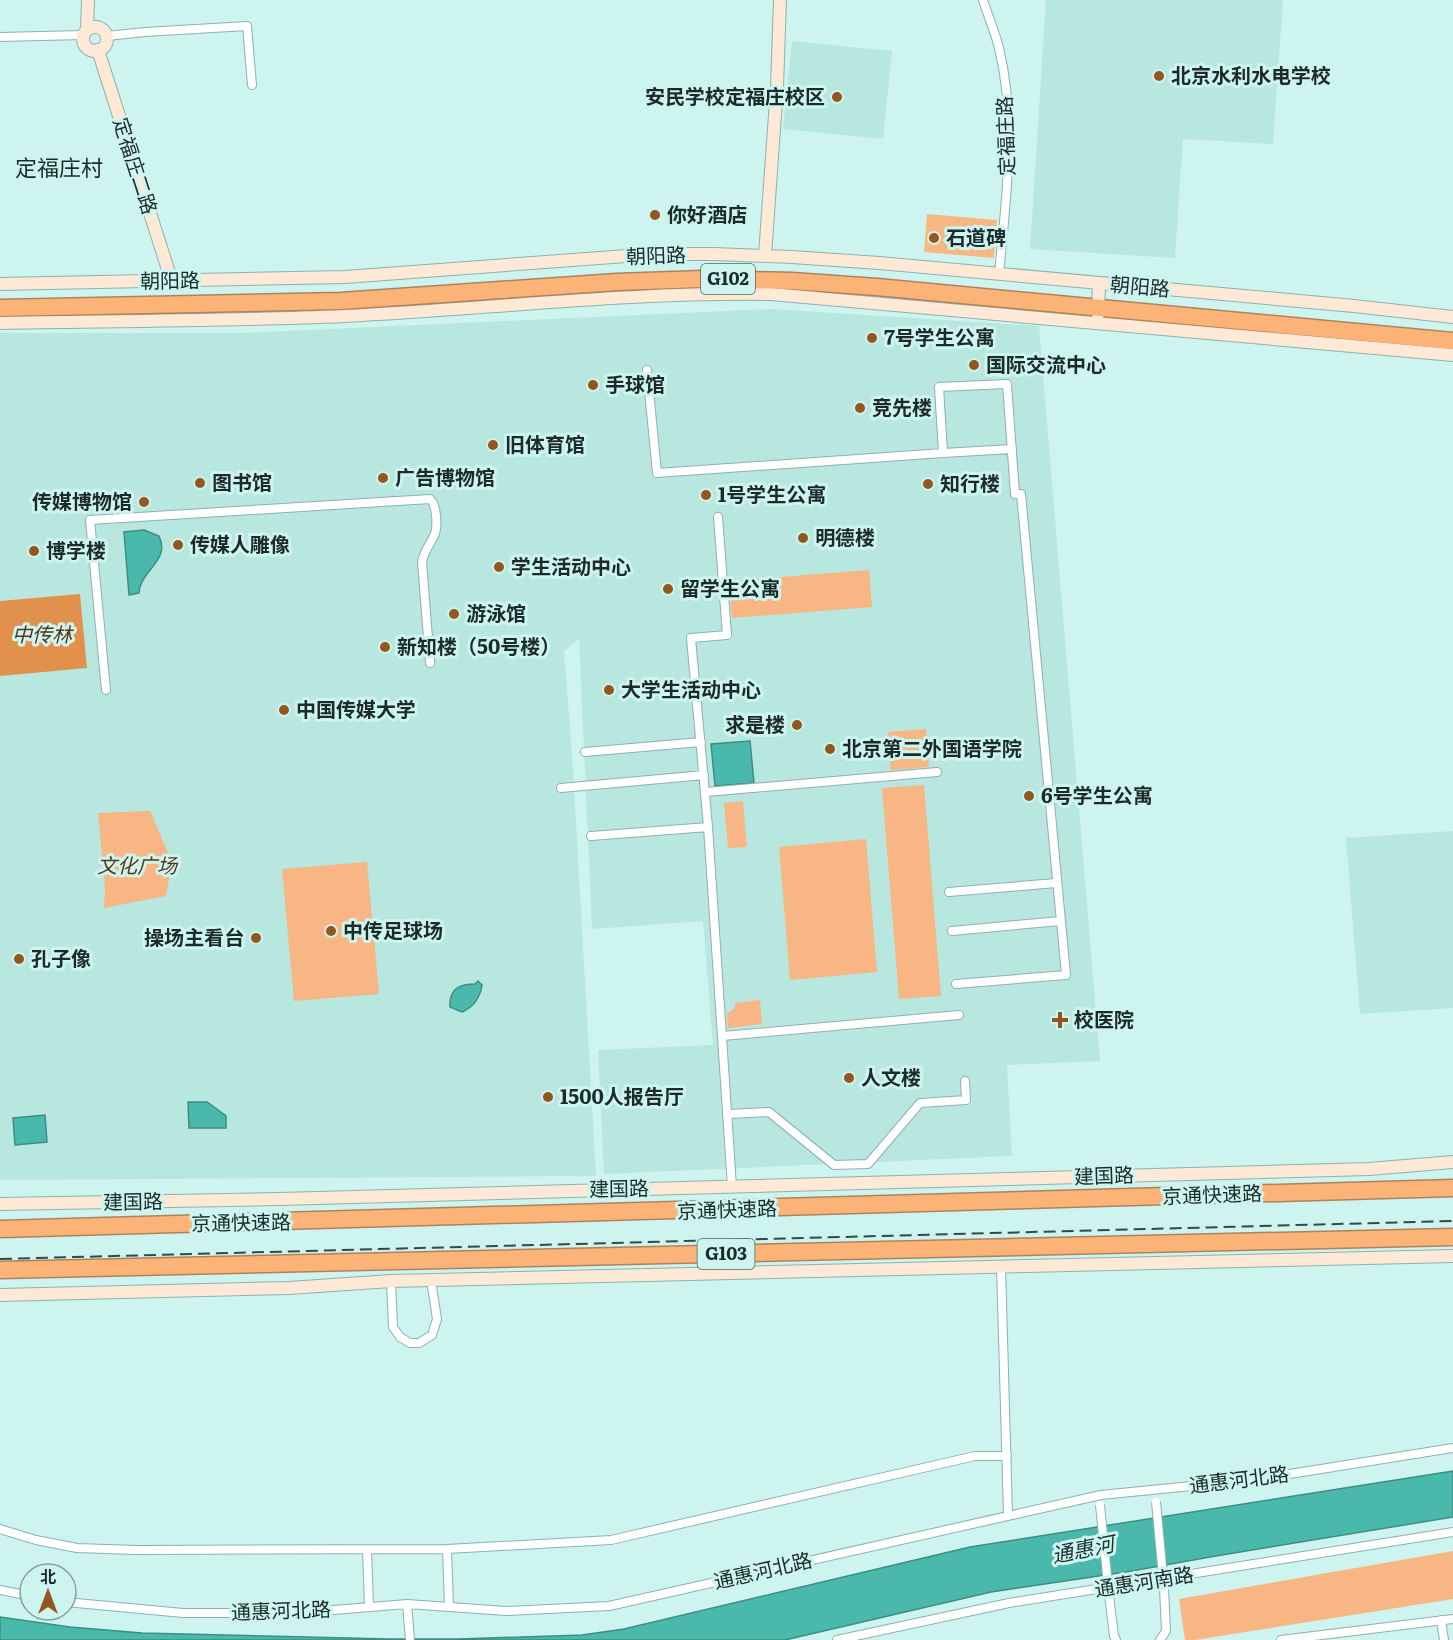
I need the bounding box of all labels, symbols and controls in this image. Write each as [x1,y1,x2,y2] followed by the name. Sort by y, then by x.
[1171,59,1331,89] place label: 北京水利水电学校
[1152,69,1166,83] marker: 北京水利水电学校
[645,80,825,110] place label: 安民学校定福庄校区
[830,90,844,104] marker: 安民学校定福庄校区
[988,96,1020,177] street label: 定福庄路
[107,113,167,218] street label: 定福庄二路
[15,150,103,183] district label: 定福庄村
[667,198,747,228] place label: 你好酒店
[648,208,662,222] marker: 你好酒店
[946,221,1006,251] place label: 石道碑
[927,231,941,245] marker: 石道碑
[625,238,686,270] street label: 朝阳路
[140,263,200,295] street label: 朝阳路
[701,264,755,294] road number: G102
[1109,267,1171,303] street label: 朝阳路
[884,321,995,351] place label: 7号学生公寓
[865,331,879,345] marker: 7号学生公寓
[986,348,1106,378] place label: 国际交流中心
[967,358,981,372] marker: 国际交流中心
[605,368,665,398] place label: 手球馆
[586,378,600,392] marker: 手球馆
[872,391,932,421] place label: 竞先楼
[853,401,867,415] marker: 竞先楼
[505,428,585,458] place label: 旧体育馆
[486,438,500,452] marker: 旧体育馆
[395,461,495,491] place label: 广告博物馆
[212,466,272,496] place label: 图书馆
[940,467,1000,497] place label: 知行楼
[376,471,390,485] marker: 广告博物馆
[193,476,207,490] marker: 图书馆
[921,477,935,491] marker: 知行楼
[718,478,826,508] place label: 1号学生公寓
[32,485,132,515] place label: 传媒博物馆
[699,488,713,502] marker: 1号学生公寓
[137,495,151,509] marker: 传媒博物馆
[815,521,875,551] place label: 明德楼
[190,528,290,558] place label: 传媒人雕像
[796,531,810,545] marker: 明德楼
[46,534,106,564] place label: 博学楼
[171,538,185,552] marker: 传媒人雕像
[27,544,41,558] marker: 博学楼
[511,550,631,580] place label: 学生活动中心
[492,560,506,574] marker: 学生活动中心
[680,572,780,602] place label: 留学生公寓
[661,582,675,596] marker: 留学生公寓
[466,597,526,627] place label: 游泳馆
[447,607,461,621] marker: 游泳馆
[12,618,74,648] park label: 中传林
[397,630,560,660] place label: 新知楼（50号楼）
[378,640,392,654] marker: 新知楼（50号楼）
[621,673,761,703] place label: 大学生活动中心
[602,683,616,697] marker: 大学生活动中心
[296,693,416,723] place label: 中国传媒大学
[277,703,291,717] marker: 中国传媒大学
[725,708,785,738] place label: 求是楼
[790,718,804,732] marker: 求是楼
[842,732,1022,762] place label: 北京第二外国语学院
[823,742,837,756] marker: 北京第二外国语学院
[1041,779,1153,809] place label: 6号学生公寓
[1022,789,1036,803] marker: 6号学生公寓
[97,849,179,879] park label: 文化广场
[343,914,443,944] place label: 中传足球场
[144,921,244,951] place label: 操场主看台
[324,924,338,938] marker: 中传足球场
[249,931,263,945] marker: 操场主看台
[31,942,91,972] place label: 孔子像
[12,952,26,966] marker: 孔子像
[1074,1003,1134,1033] place label: 校医院
[1051,1011,1069,1029] marker: 校医院
[861,1061,921,1091] place label: 人文楼
[842,1071,856,1085] marker: 人文楼
[560,1080,684,1110] place label: 1500人报告厅
[541,1090,555,1104] marker: 1500人报告厅
[1073,1158,1134,1190] street label: 建国路
[589,1171,649,1203] street label: 建国路
[1161,1176,1262,1210] street label: 京通快速路
[103,1184,163,1216] street label: 建国路
[676,1191,777,1225] street label: 京通快速路
[191,1205,291,1237] street label: 京通快速路
[698,1239,754,1269] road number: G103
[1187,1457,1290,1499] street label: 通惠河北路
[1049,1526,1120,1569] water label: 通惠河
[710,1543,815,1595] street label: 通惠河北路
[1092,1557,1195,1603] street label: 通惠河南路
[18,1562,78,1622] north arrow
[40,1564,56,1588] text: 北
[230,1592,331,1626] street label: 通惠河北路

